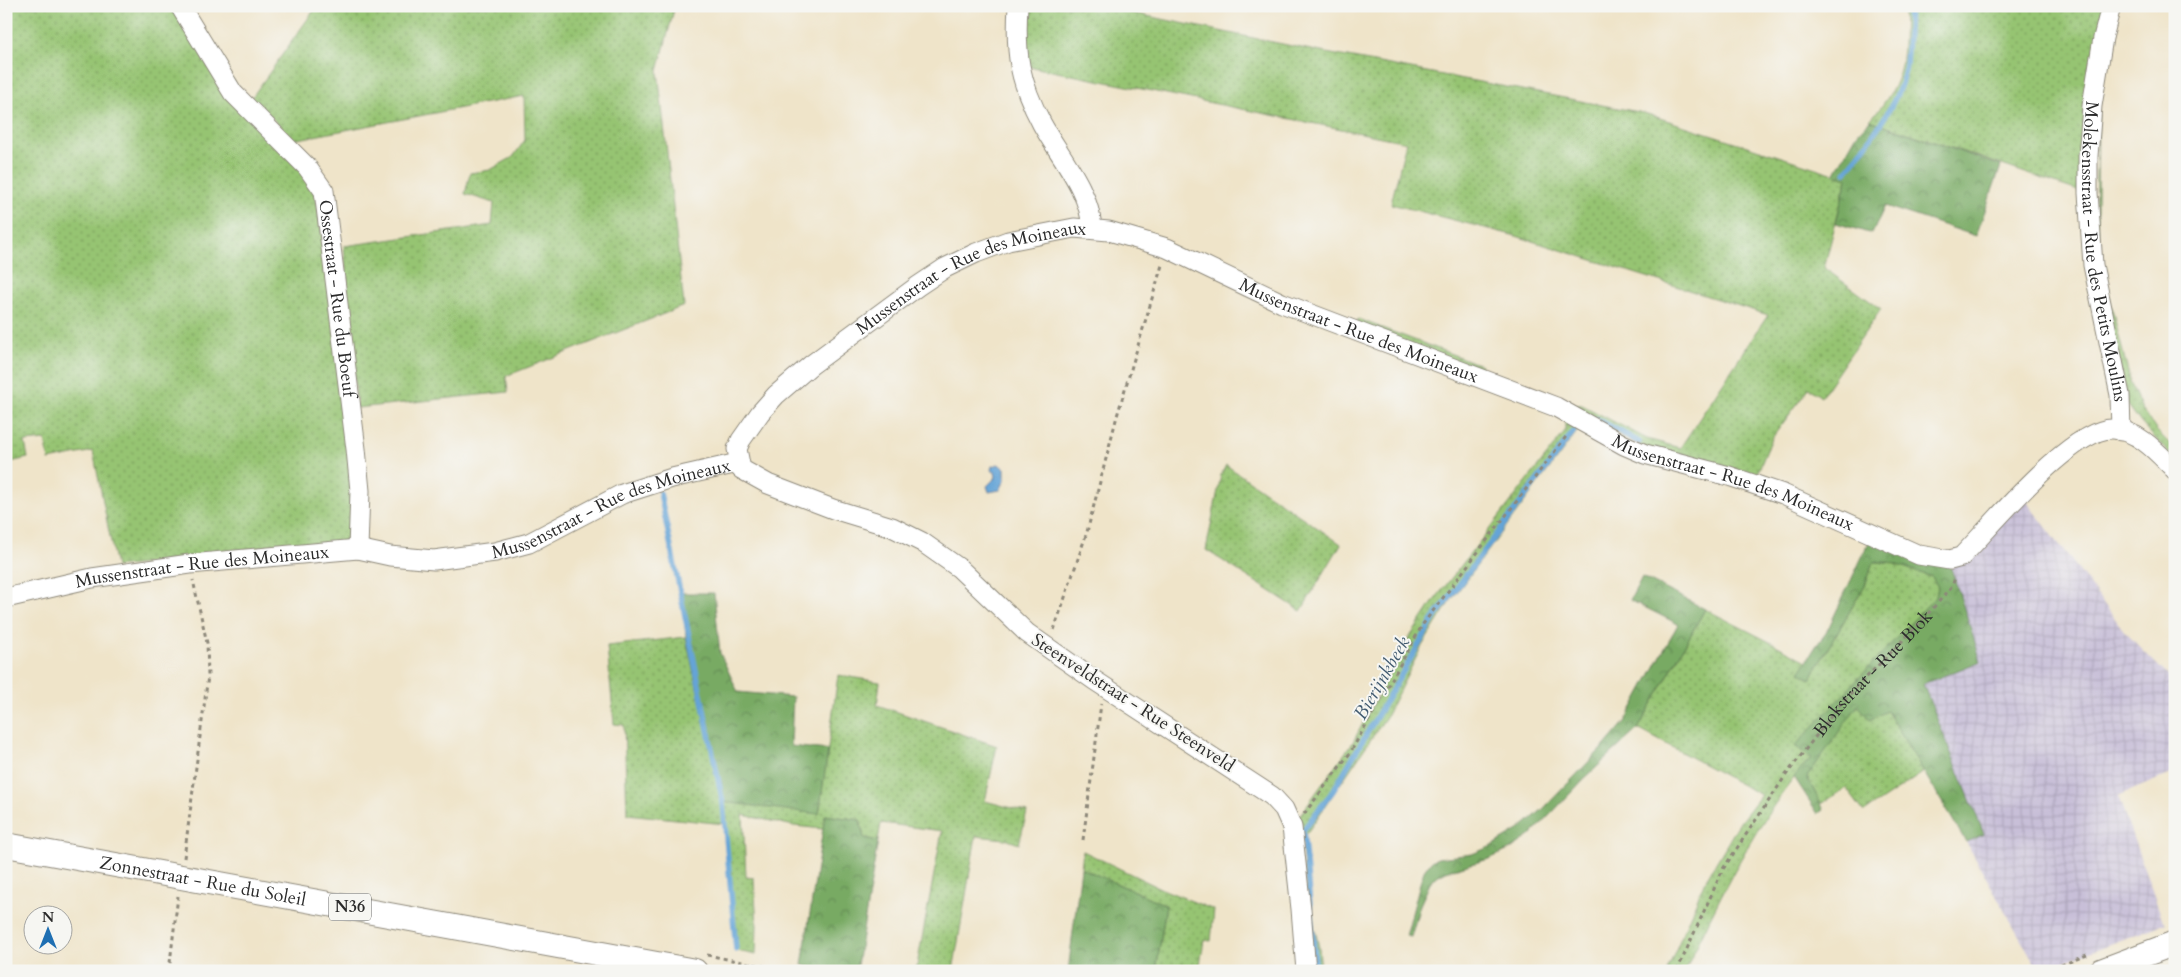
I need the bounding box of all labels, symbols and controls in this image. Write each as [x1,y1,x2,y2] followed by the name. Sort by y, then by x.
[2075,100,2133,402] street label: Molekensstraat - Rue des Petits Moulins
[313,198,362,402] street label: Ossestraat - Rue du Boeuf
[851,215,1088,340] street label: Mussenstraat - Rue des Moineaux
[1235,272,1482,389] street label: Mussenstraat - Rue des Moineaux
[1607,428,1858,537] street label: Mussenstraat - Rue des Moineaux
[489,453,733,565] street label: Mussenstraat - Rue des Moineaux
[73,539,330,594] street label: Mussenstraat - Rue des Moineaux
[1807,604,1938,742] street label: Blokstraat - Rue Blok
[1026,628,1240,779] street label: Steenveldstraat - Rue Steenveld
[1348,631,1417,724] water label: Bierijnkbeek
[97,850,308,912] street label: Zonnestraat - Rue du Soleil
[329,894,371,920] road number: N36
[22,904,72,954] north arrow
[42,908,54,927] text: N

